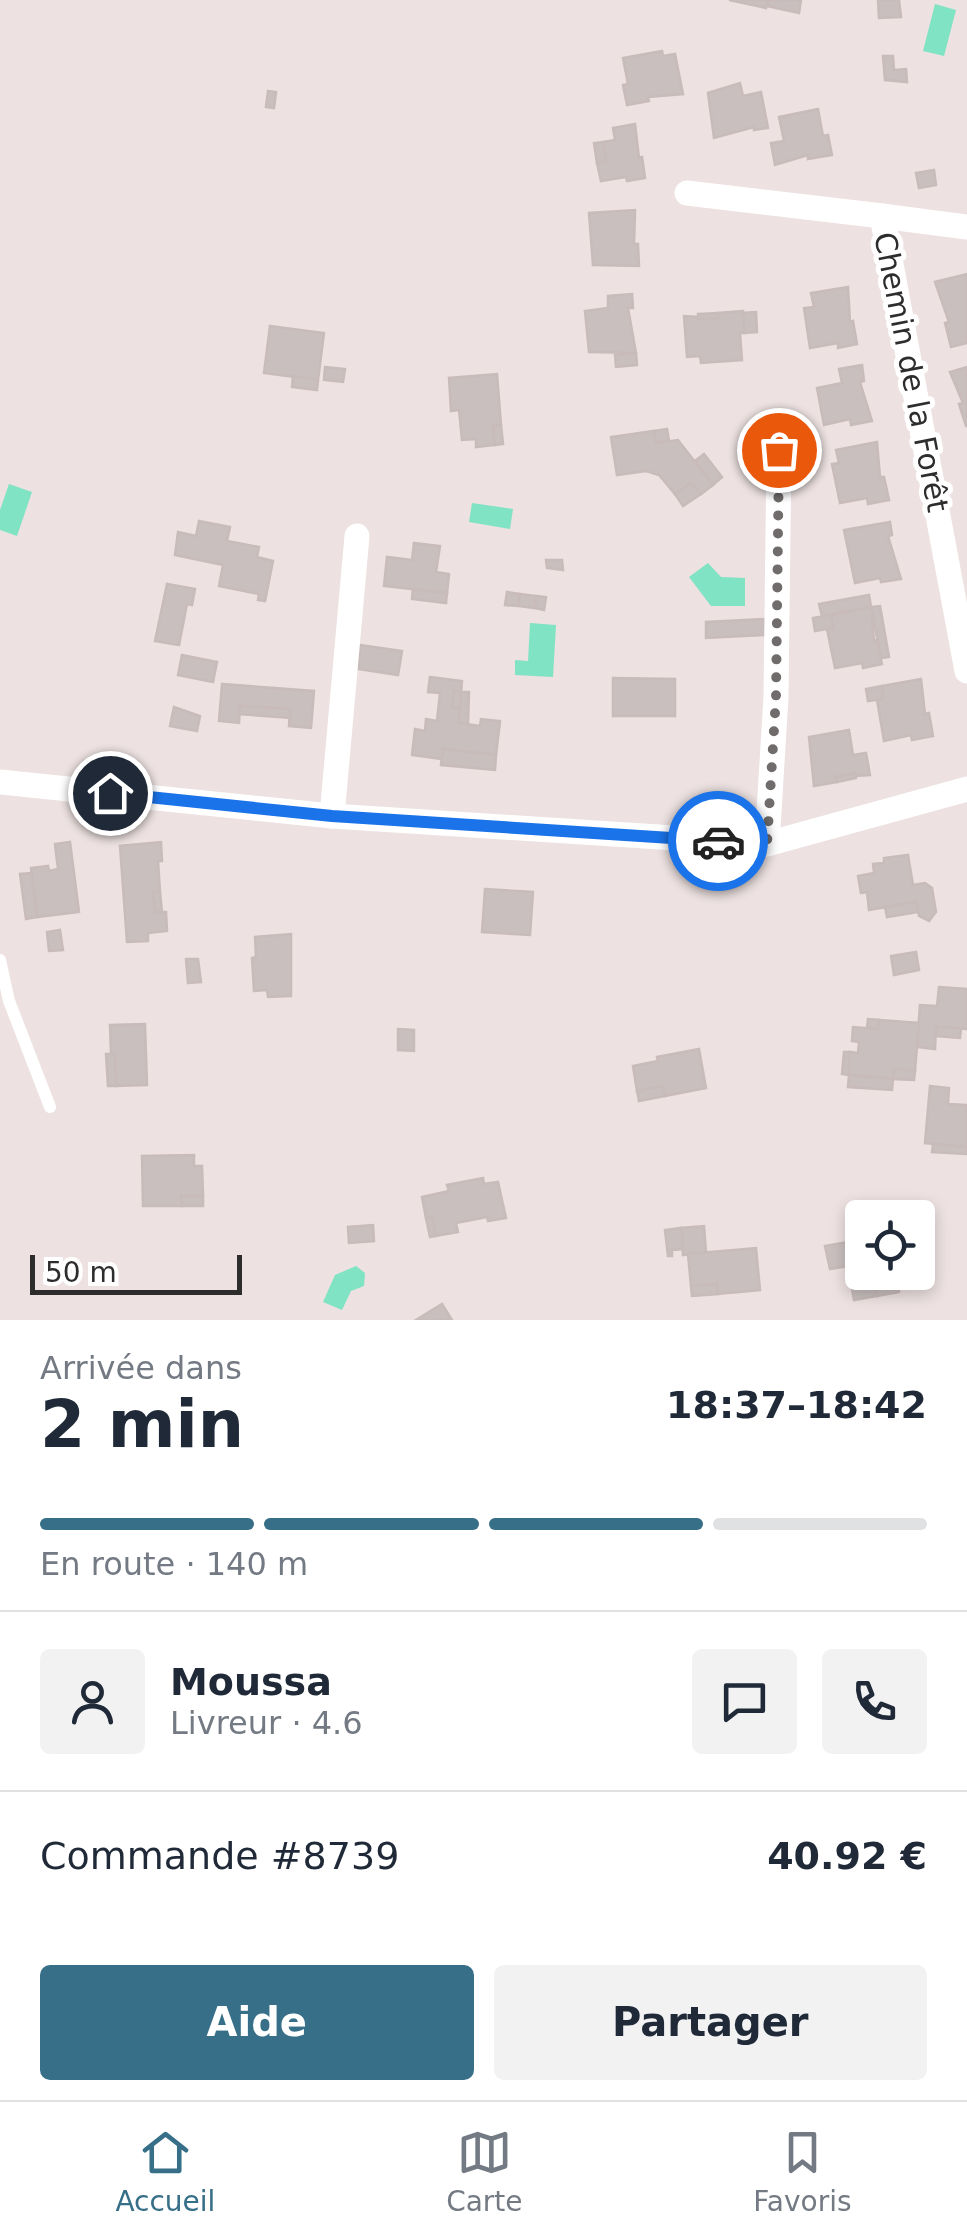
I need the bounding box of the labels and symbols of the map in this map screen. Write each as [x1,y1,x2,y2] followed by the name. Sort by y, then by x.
[867,229,956,515] street label: Chemin de la Forêt
[737,408,822,493] pin
[68,751,153,836] pin
[668,791,768,891] courier
[30,1250,242,1294] scale bar

